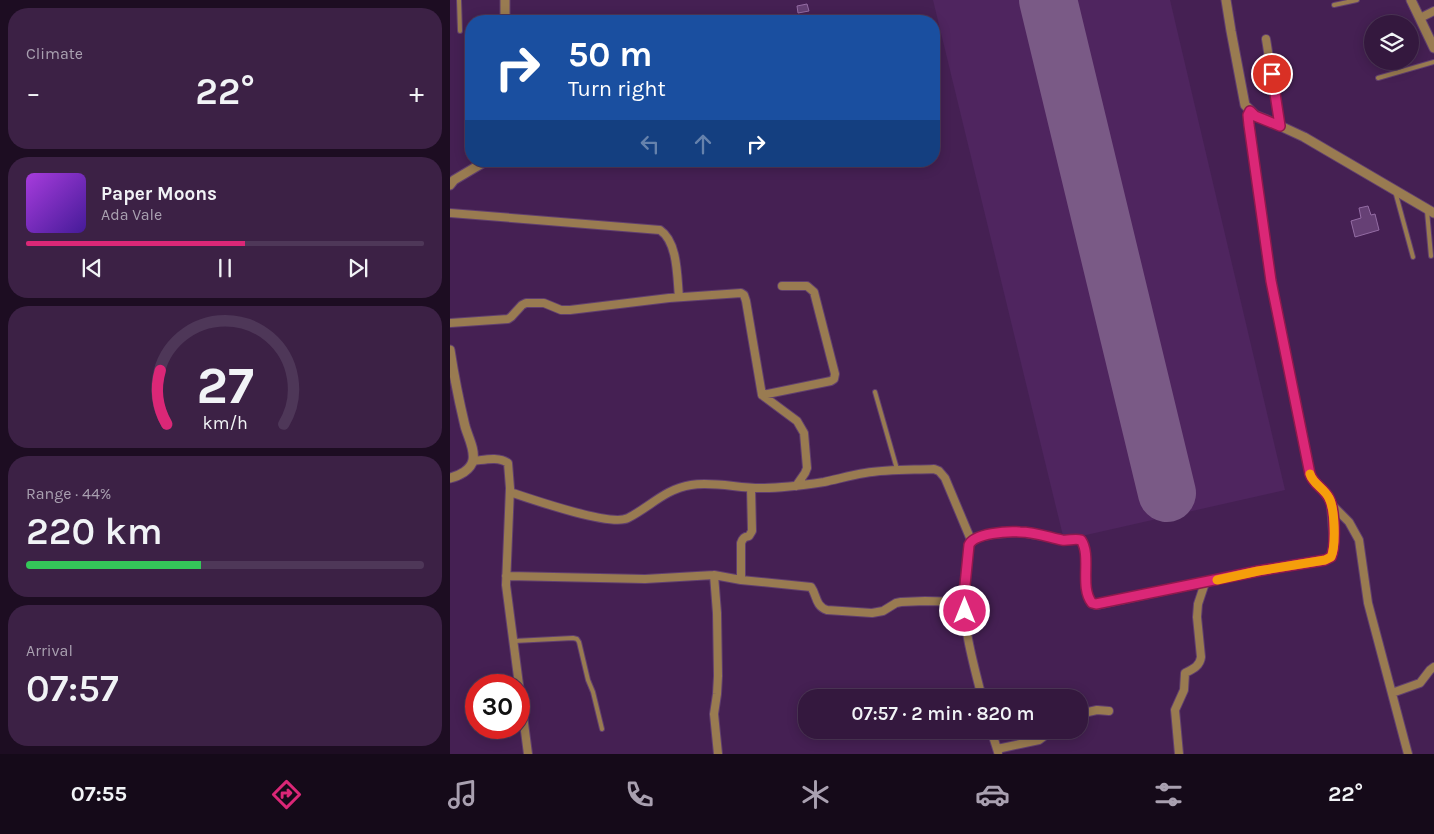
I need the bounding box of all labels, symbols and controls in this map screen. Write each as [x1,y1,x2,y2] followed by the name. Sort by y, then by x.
[1364,15,1419,70] map controls
[1364,15,1419,70] button: layers
[568,34,653,75] text: 50 m
[485,35,550,100] icon: right
[26,44,83,63] text: Climate
[1251,53,1293,95] pin
[1258,60,1286,88] icon: arrive
[195,69,255,114] text: 22°
[26,76,41,109] text: −
[409,76,424,109] text: +
[568,76,666,102] text: Turn right
[636,130,664,158] icon: left
[689,130,717,158] icon: ahead
[742,130,770,158] icon: right
[101,183,217,205] text: Paper Moons
[101,205,162,224] text: Ada Vale
[78,254,106,282] icon: previous
[211,254,239,282] icon: pause
[344,254,372,282] icon: next
[196,355,254,416] text: 27
[202,413,248,434] text: km/h
[26,484,111,503] text: Range · 44%
[26,509,163,554] text: 220 km
[938,584,990,636] position arrow
[26,641,73,660] text: Arrival
[26,666,119,711] text: 07:57
[465,674,530,739] speed limit sign: 30
[852,703,1034,725] text: 07:57 · 2 min · 820 m
[269,777,304,812] icon: directions
[445,777,480,812] icon: music
[622,777,657,812] icon: phone
[798,777,833,812] icon: climate
[975,777,1010,812] icon: car
[1151,777,1186,812] icon: filters
[71,781,127,807] text: 07:55
[1328,781,1363,807] text: 22°

